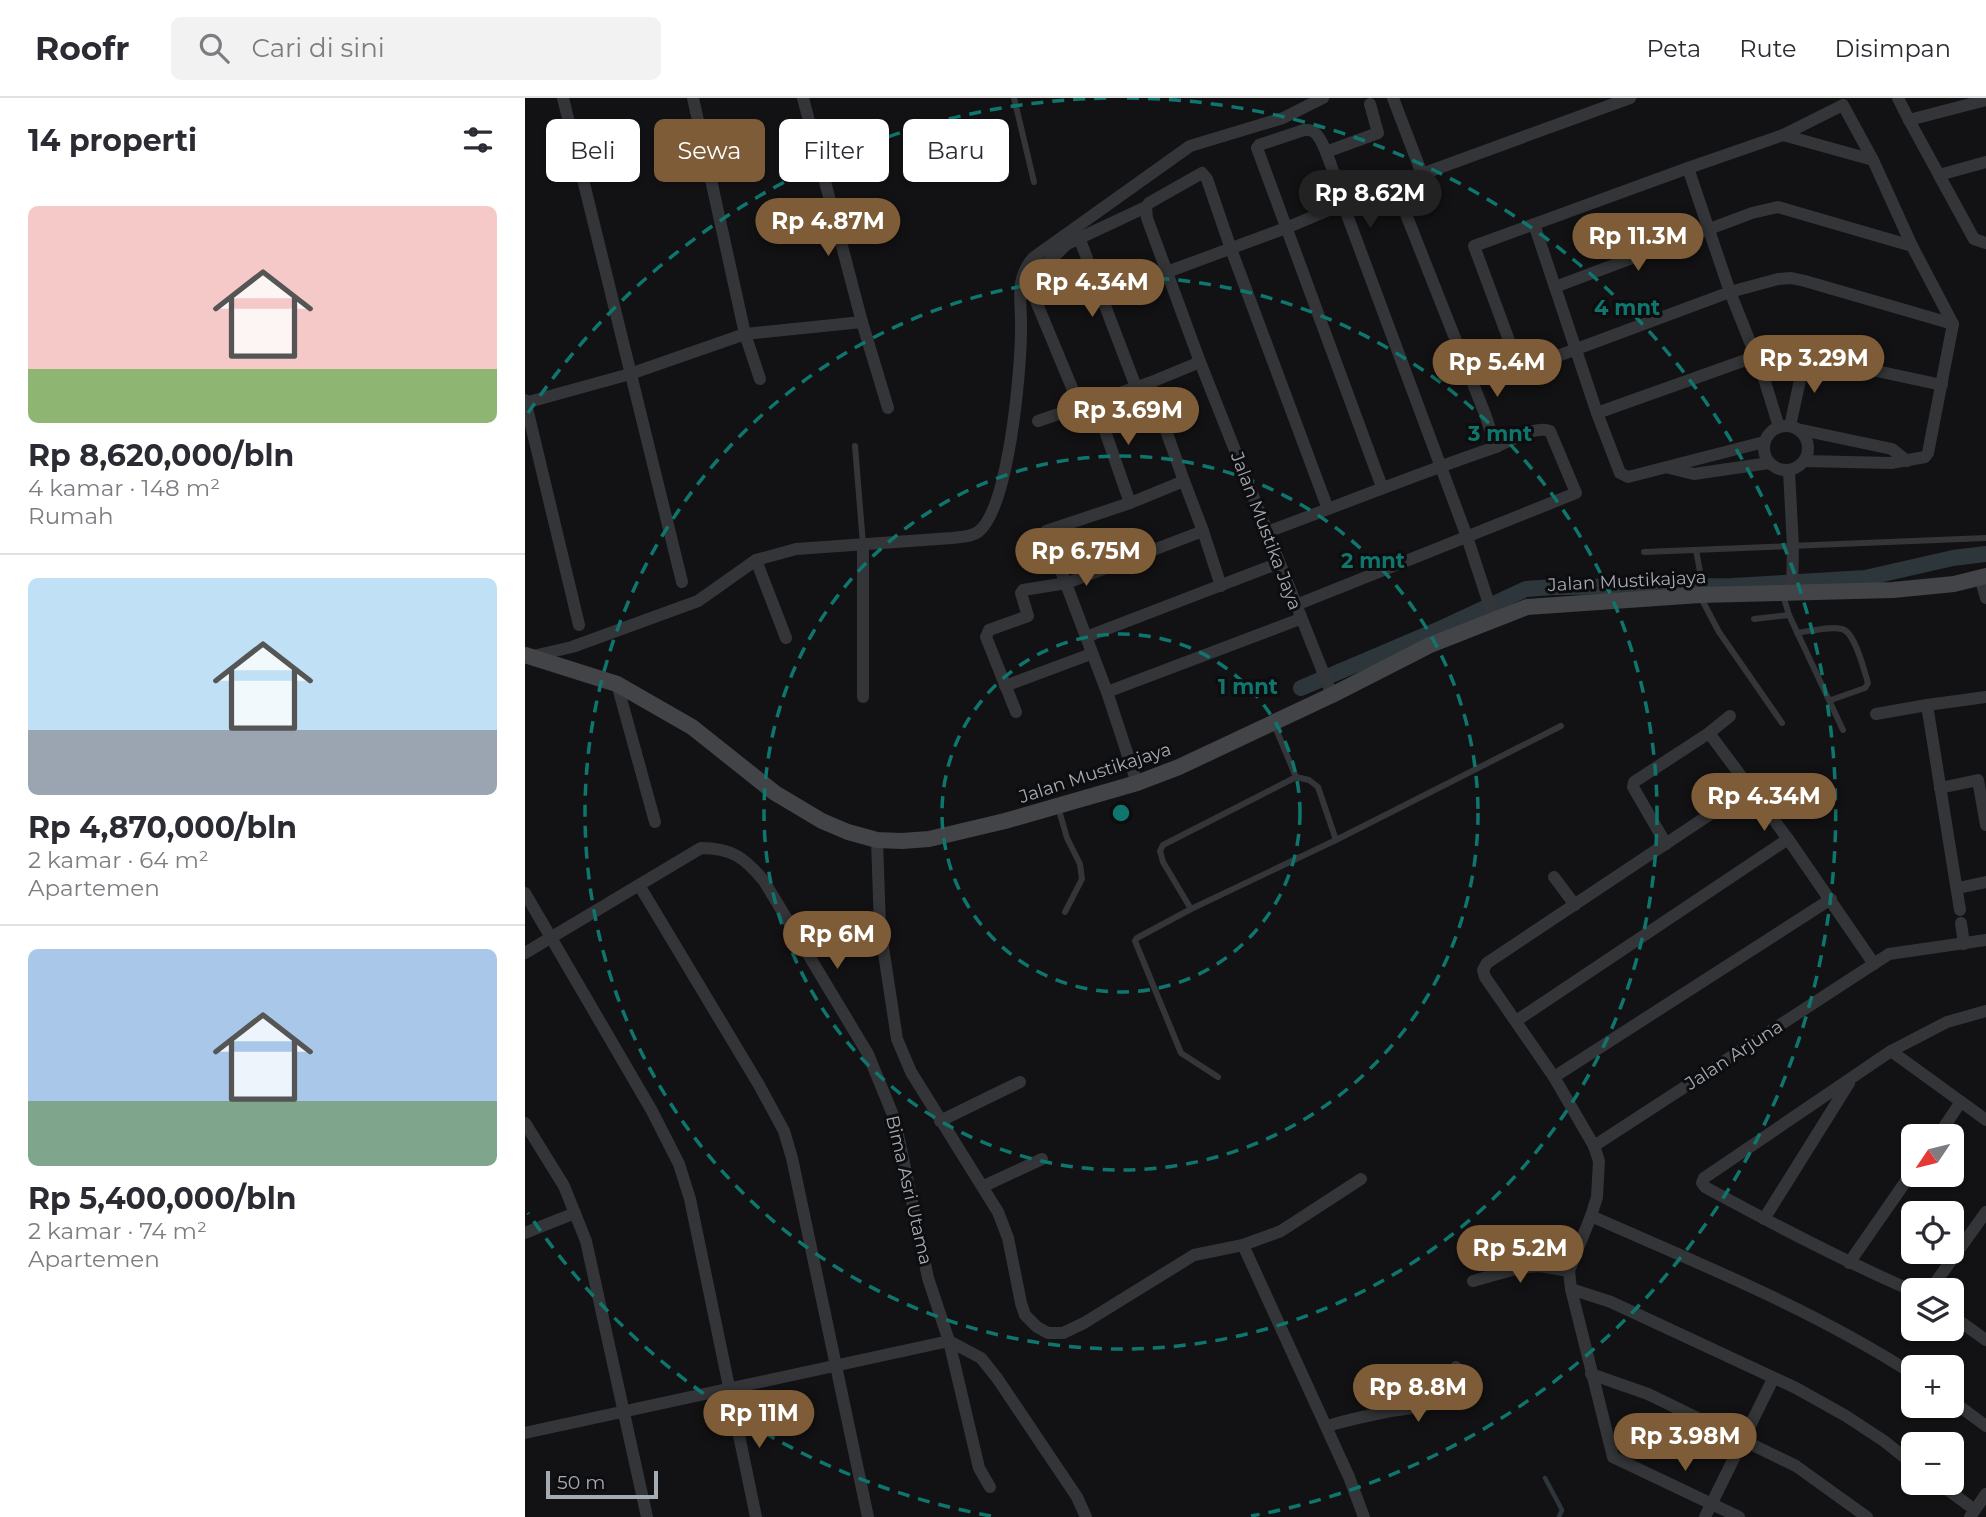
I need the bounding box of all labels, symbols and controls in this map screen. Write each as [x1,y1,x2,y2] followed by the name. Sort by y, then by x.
[171,17,661,80] search box
[35,28,129,68] text: Roofr
[195,29,233,67] icon: search
[251,32,385,64] text: Cari di sini
[1646,34,1701,63] text: Peta
[1739,34,1797,63] text: Rute
[1835,34,1951,63] text: Disimpan
[546,119,640,182] chip: Beli
[654,119,765,182] chip: Sewa
[779,119,889,182] chip: Filter
[903,119,1009,182] chip: Baru
[459,121,497,159] icon: filters
[28,122,197,159] text: 14 properti
[1298,170,1442,230] pin: Rp 8.62M
[1315,179,1425,207] text: Rp 8.62M
[756,198,900,258] pin: Rp 4.87M
[771,207,885,235] text: Rp 4.87M
[1566,214,1710,273] pin: Rp 11.3M
[1588,222,1688,250] text: Rp 11.3M
[200,251,326,377] icon: home
[1020,260,1164,319] pin: Rp 4.34M
[1035,268,1149,296] text: Rp 4.34M
[1594,295,1660,320] text: 4 mnt
[1742,336,1886,395] pin: Rp 3.29M
[1432,340,1562,399] pin: Rp 5.4M
[1759,344,1869,372] text: Rp 3.29M
[1449,348,1545,376] text: Rp 5.4M
[1056,388,1200,447] pin: Rp 3.69M
[1073,396,1183,424] text: Rp 3.69M
[1467,421,1532,446] text: 3 mnt
[28,437,294,474] text: Rp 8,620,000/bln
[1225,448,1306,613] street label: Jalan Mustika Jaya
[28,474,220,502] text: 4 kamar · 148 m²
[28,502,114,530] text: Rumah
[1014,528,1158,588] pin: Rp 6.75M
[1031,537,1141,565] text: Rp 6.75M
[1341,548,1405,573] text: 2 mnt
[1546,566,1707,596] street label: Jalan Mustikajaya
[200,623,326,749] icon: home
[1218,674,1278,699] text: 1 mnt
[1015,738,1174,808] street label: Jalan Mustikajaya
[1692,774,1836,833] pin: Rp 4.34M
[1707,782,1821,810] text: Rp 4.34M
[1109,801,1133,825] centre of rings
[28,809,297,846] text: Rp 4,870,000/bln
[28,846,209,874] text: 2 kamar · 64 m²
[28,874,160,902] text: Apartemen
[788,912,886,971] pin: Rp 6M
[799,920,875,948] text: Rp 6M
[200,994,326,1120] icon: home
[1680,1015,1787,1095] street label: Jalan Arjuna
[881,1113,937,1267] street label: Bima Asri Utama
[1901,1124,1963,1186] north arrow
[1901,1124,1964,1495] map controls
[28,1180,297,1217] text: Rp 5,400,000/bln
[1901,1201,1964,1264] button: locate
[28,1217,207,1245] text: 2 kamar · 74 m²
[1455,1226,1585,1285] pin: Rp 5.2M
[1473,1234,1567,1262] text: Rp 5.2M
[28,1245,160,1273] text: Apartemen
[1901,1278,1964,1341] button: layers
[1901,1355,1964,1418] button: +
[1353,1364,1483,1424] pin: Rp 8.8M
[1369,1373,1467,1401] text: Rp 8.8M
[702,1390,816,1450] pin: Rp 11M
[719,1399,799,1427] text: Rp 11M
[1613,1414,1757,1473] pin: Rp 3.98M
[1630,1422,1740,1450] text: Rp 3.98M
[1901,1432,1964,1495] button: −
[546,1468,658,1500] scale bar
[557,1471,605,1494] text: 50 m

